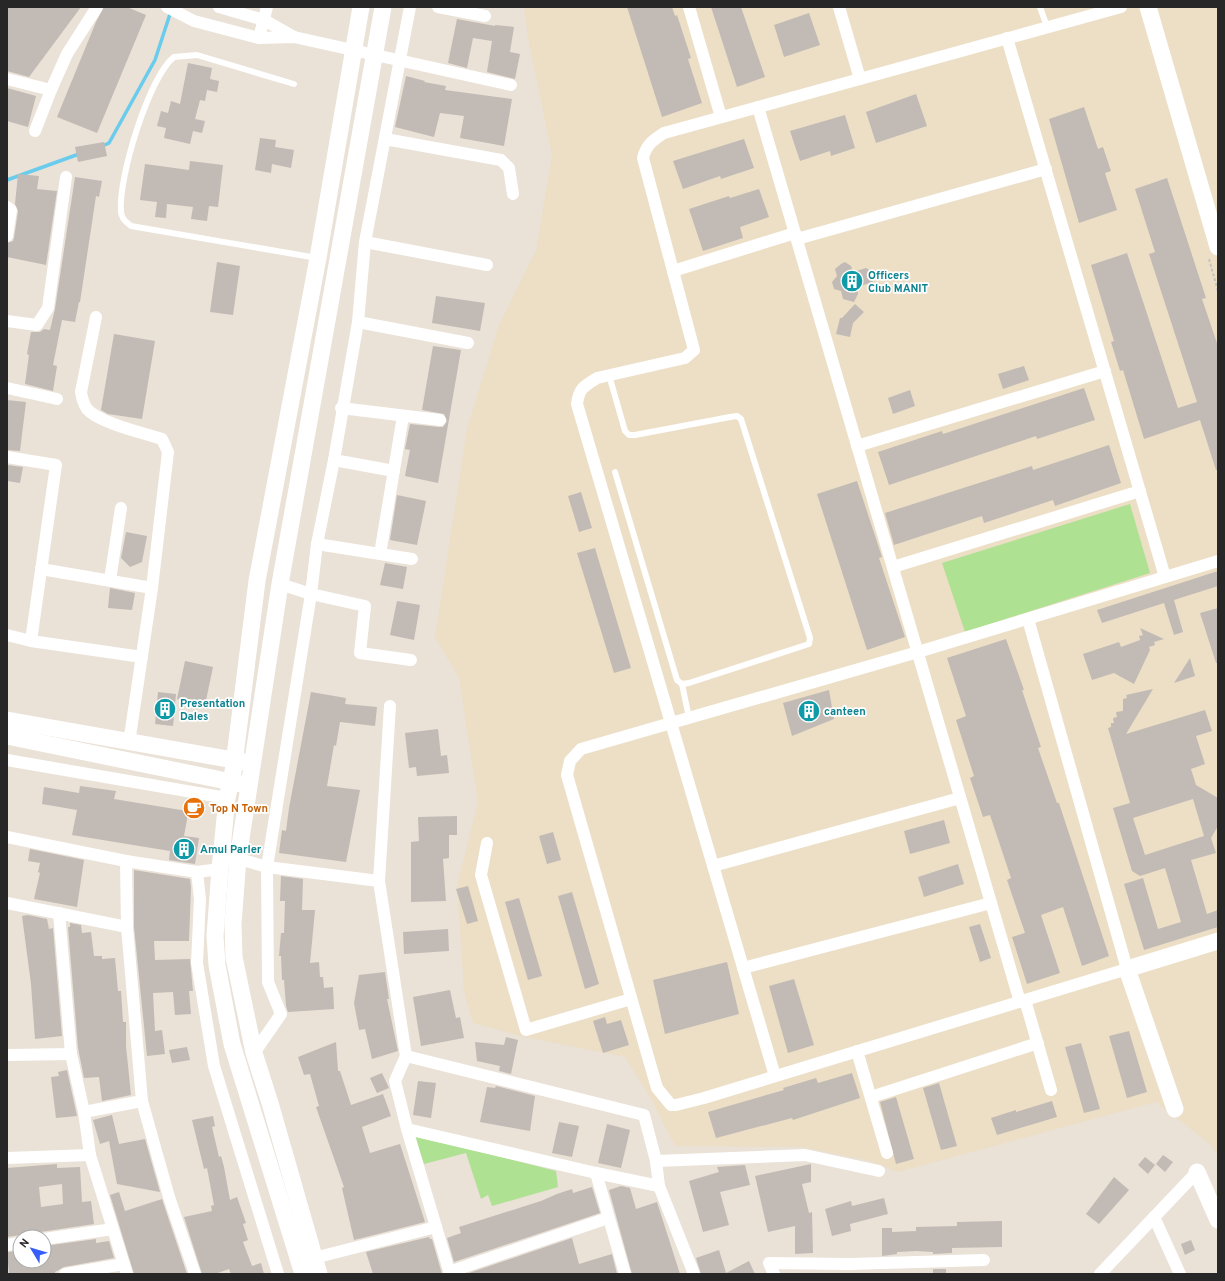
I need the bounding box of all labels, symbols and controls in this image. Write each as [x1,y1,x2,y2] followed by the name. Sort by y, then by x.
[839,268,865,294] building icon: Officers Club MANIT
[868,269,929,296] place label: Officers Club MANIT
[152,696,178,722] building icon: Presentation Dales
[180,697,245,724] place label: Presentation Dales
[796,698,822,724] building icon: canteen
[824,705,866,719] place label: canteen
[181,795,207,821] cafe icon: Top N Town
[210,802,268,816] place label: Top N Town
[171,836,197,862] building icon: Amul Parler
[200,843,262,857] place label: Amul Parler
[12,1229,52,1269] north arrow
[17,1236,33,1251] text: N

